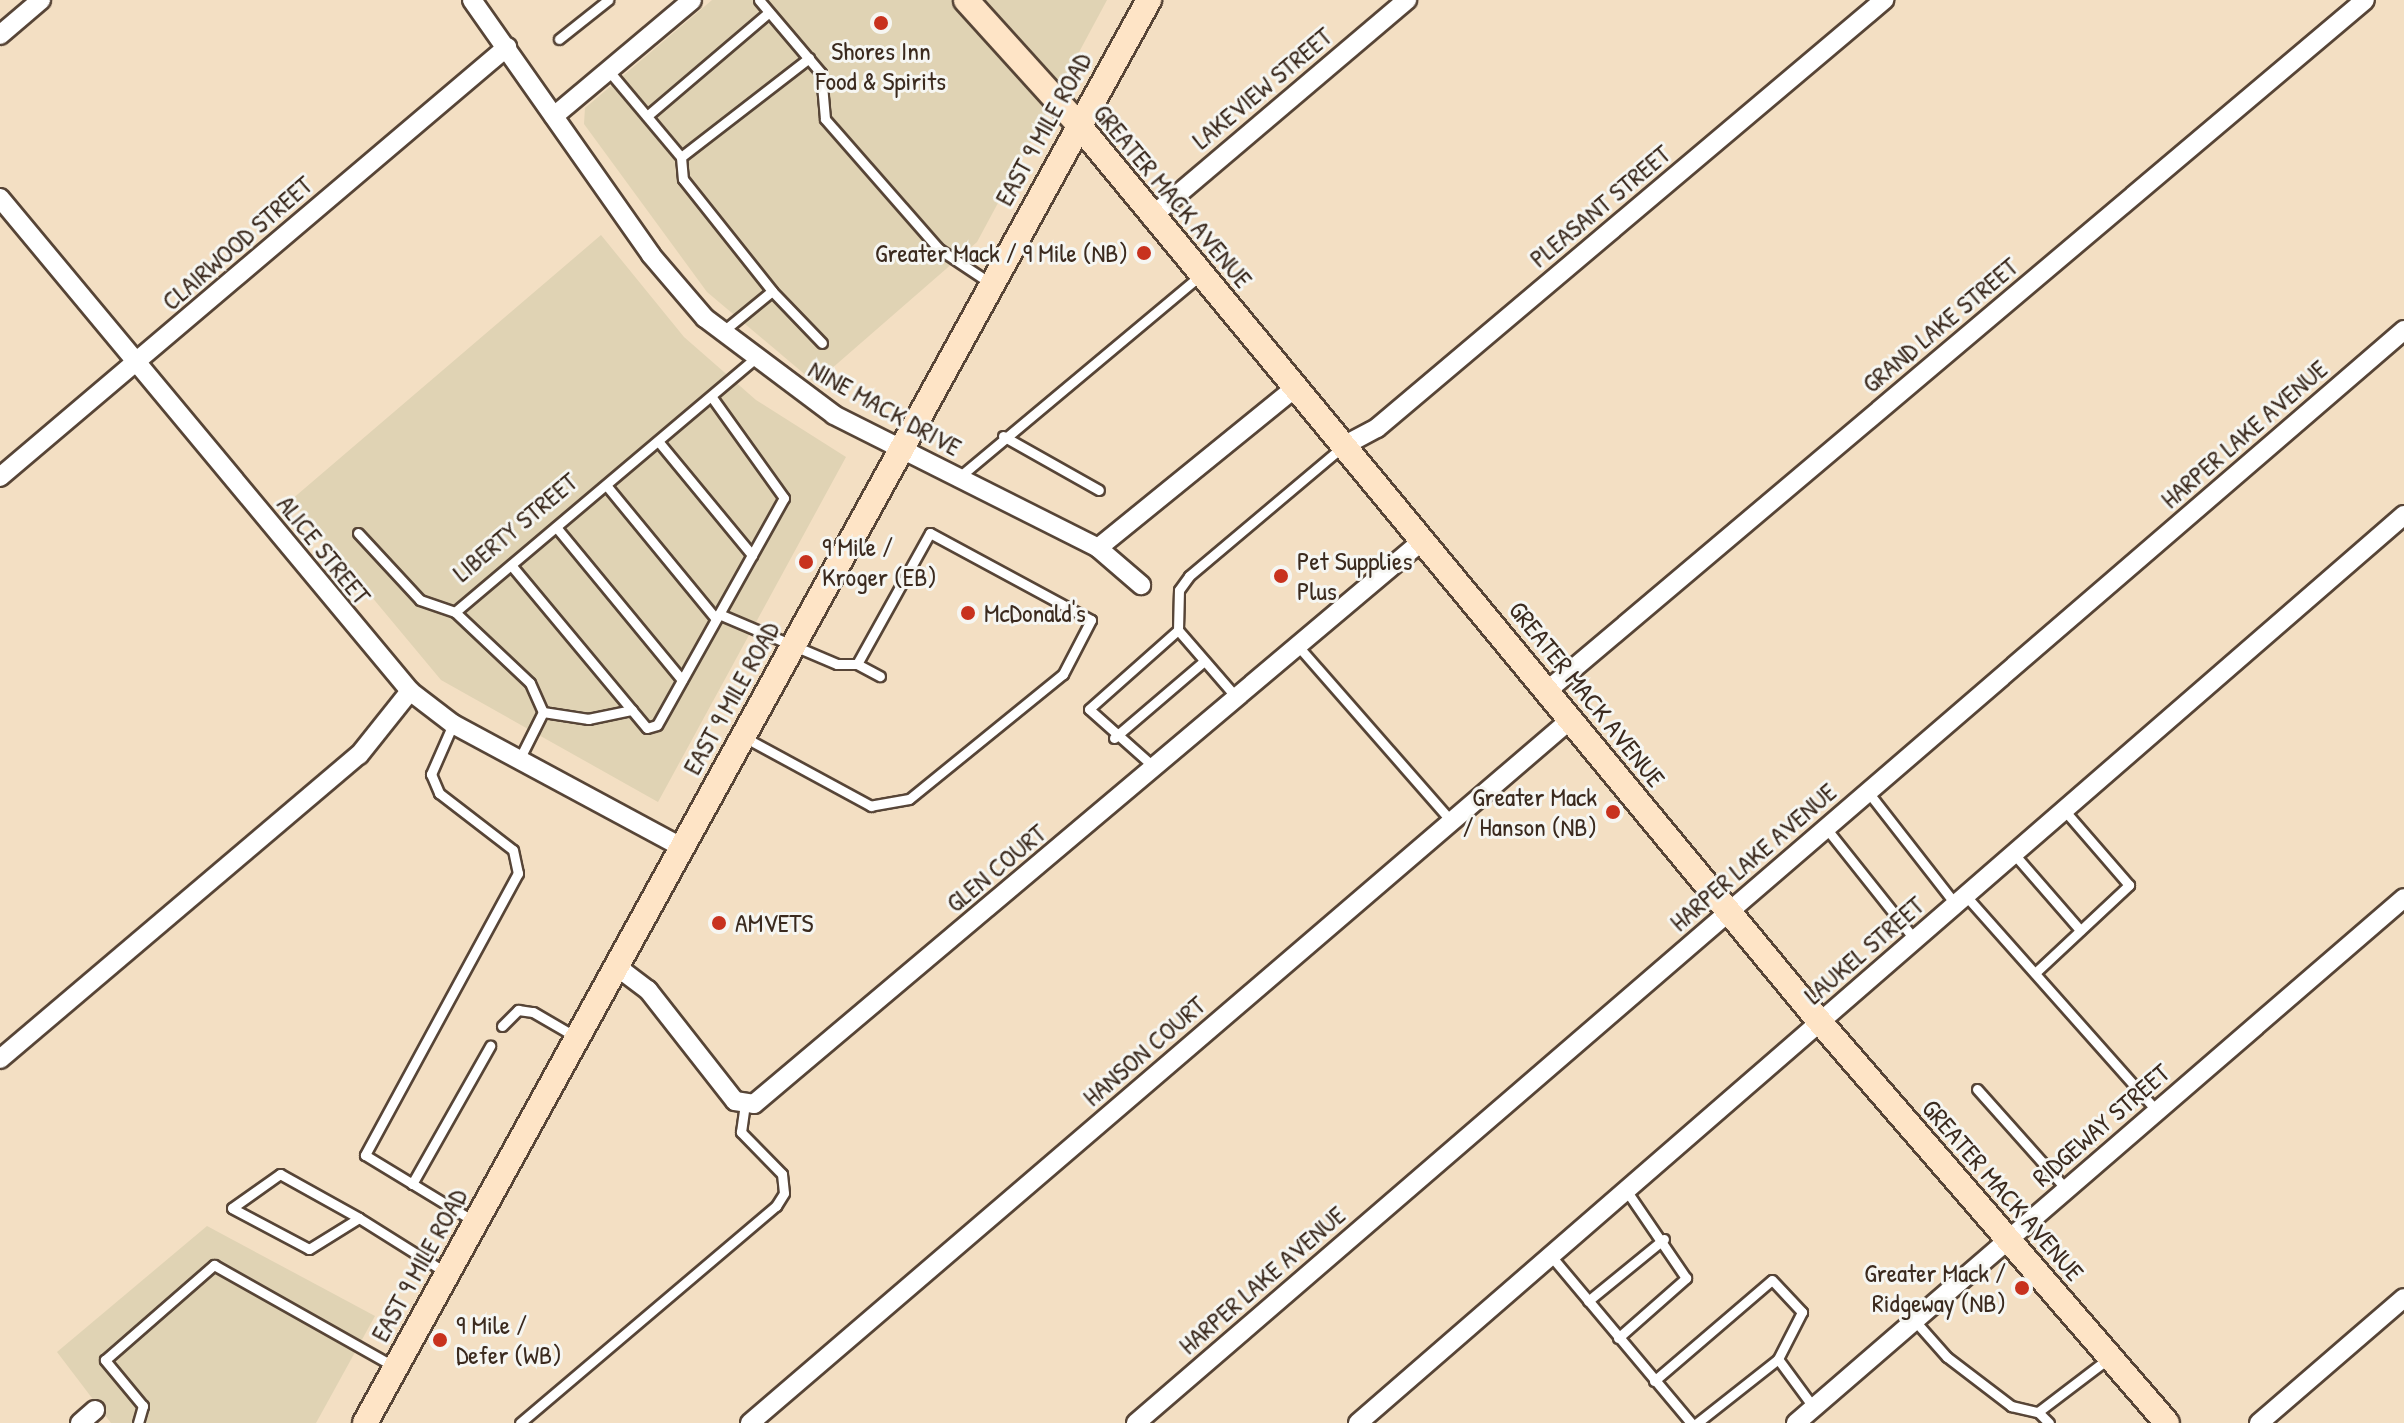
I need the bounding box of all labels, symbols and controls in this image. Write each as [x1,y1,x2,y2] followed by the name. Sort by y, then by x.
[872,14,890,32] marker: Shores Inn Food & Spirits
[1186,21,1338,155] street label: LAKEVIEW STREET
[816,35,946,96] place label: Shores Inn Food & Spirits
[988,47,1098,211] street label: EAST 9 MILE ROAD
[1087,98,1259,294] street label: GREATER MACK AVENUE
[1523,138,1677,274] street label: PLEASANT STREET
[156,169,318,317] street label: CLAIRWOOD STREET
[875,237,1128,269] place label: Greater Mack / 9 Mile (NB)
[1135,244,1153,262] marker: Greater Mack / 9 Mile (NB)
[1856,251,2024,399] street label: GRAND LAKE STREET
[803,353,967,463] street label: NINE MACK DRIVE
[2154,353,2334,515] street label: HARPER LAKE AVENUE
[446,466,584,588] street label: LIBERTY STREET
[271,489,377,611] street label: ALICE STREET
[822,531,937,592] place label: 9 Mile / Kroger (EB)
[1297,545,1412,606] place label: Pet Supplies Plus
[797,553,815,571] marker: 9 Mile / Kroger (EB)
[1272,567,1290,585] marker: Pet Supplies Plus
[1502,595,1672,793] street label: GREATER MACK AVENUE
[984,597,1086,629] place label: McDonald's
[959,604,977,622] marker: McDonald's
[676,616,786,780] street label: EAST 9 MILE ROAD
[1663,776,1843,938] street label: HARPER LAKE AVENUE
[1463,781,1597,842] place label: Greater Mack / Hanson (NB)
[1604,803,1622,821] marker: Greater Mack / Hanson (NB)
[940,817,1052,919] street label: GLEN COURT
[1798,890,1930,1010] street label: LAUKEL STREET
[735,907,813,939] place label: AMVETS
[710,914,728,932] marker: AMVETS
[1076,989,1212,1113] street label: HANSON COURT
[2026,1057,2176,1193] street label: RIDGEWAY STREET
[1916,1093,2090,1287] street label: GREATER MACK AVENUE
[364,1183,474,1347] street label: EAST 9 MILE ROAD
[1172,1199,1352,1361] street label: HARPER LAKE AVENUE
[1864,1257,2006,1318] place label: Greater Mack / Ridgeway (NB)
[2013,1279,2031,1297] marker: Greater Mack / Ridgeway (NB)
[456,1309,562,1370] place label: 9 Mile / Defer (WB)
[431,1331,449,1349] marker: 9 Mile / Defer (WB)

